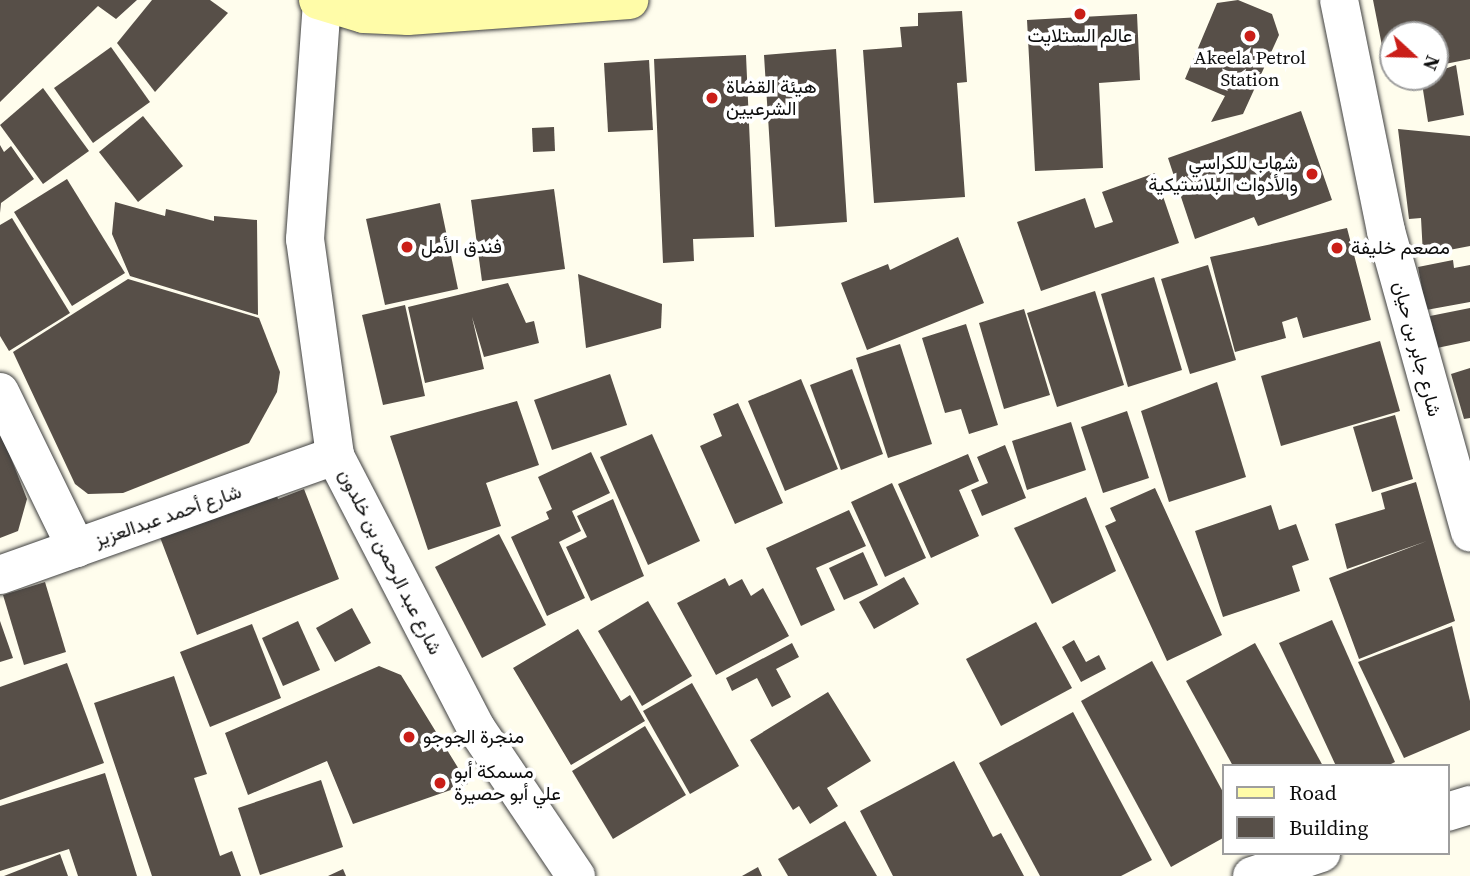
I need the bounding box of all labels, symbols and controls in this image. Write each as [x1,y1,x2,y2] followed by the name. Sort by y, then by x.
[1072,6,1088,22] marker: عالم الستلايت
[1379,21,1449,91] north arrow
[1027,25,1133,47] place label: عالم الستلايت
[1242,28,1258,44] marker: Akeela Petrol Station
[1194,47,1306,91] place label: Akeela Petrol Station
[1417,52,1446,74] text: N
[726,76,817,120] place label: هيئة القضاة الشرعيين
[704,90,720,106] marker: هيئة القضاة الشرعيين
[1148,152,1298,196] place label: شهاب للكراسي والأدوات البلاستيكية
[1304,166,1320,182] marker: شهاب للكراسي والأدوات البلاستيكية
[421,236,502,258] place label: فندق الأمل
[1351,237,1450,259] place label: مصعم خليفة
[399,239,415,255] marker: فندق الأمل
[1329,240,1345,256] marker: مصعم خليفة
[1388,279,1446,419] street label: شارع جابر بن حيان
[333,465,447,659] street label: شارع عبد الرحمن بن خلدون
[92,480,244,552] street label: شارع أحمد عبدالعزيز
[423,726,524,748] place label: منجرة الجوجو
[401,729,417,745] marker: منجرة الجوجو
[454,761,561,805] place label: مسمكة أبو علي أبو حصيرة
[1222,764,1449,855] legend
[432,775,448,791] marker: مسمكة أبو علي أبو حصيرة
[1289,778,1337,807] text: Road
[1289,813,1368,842] text: Building

